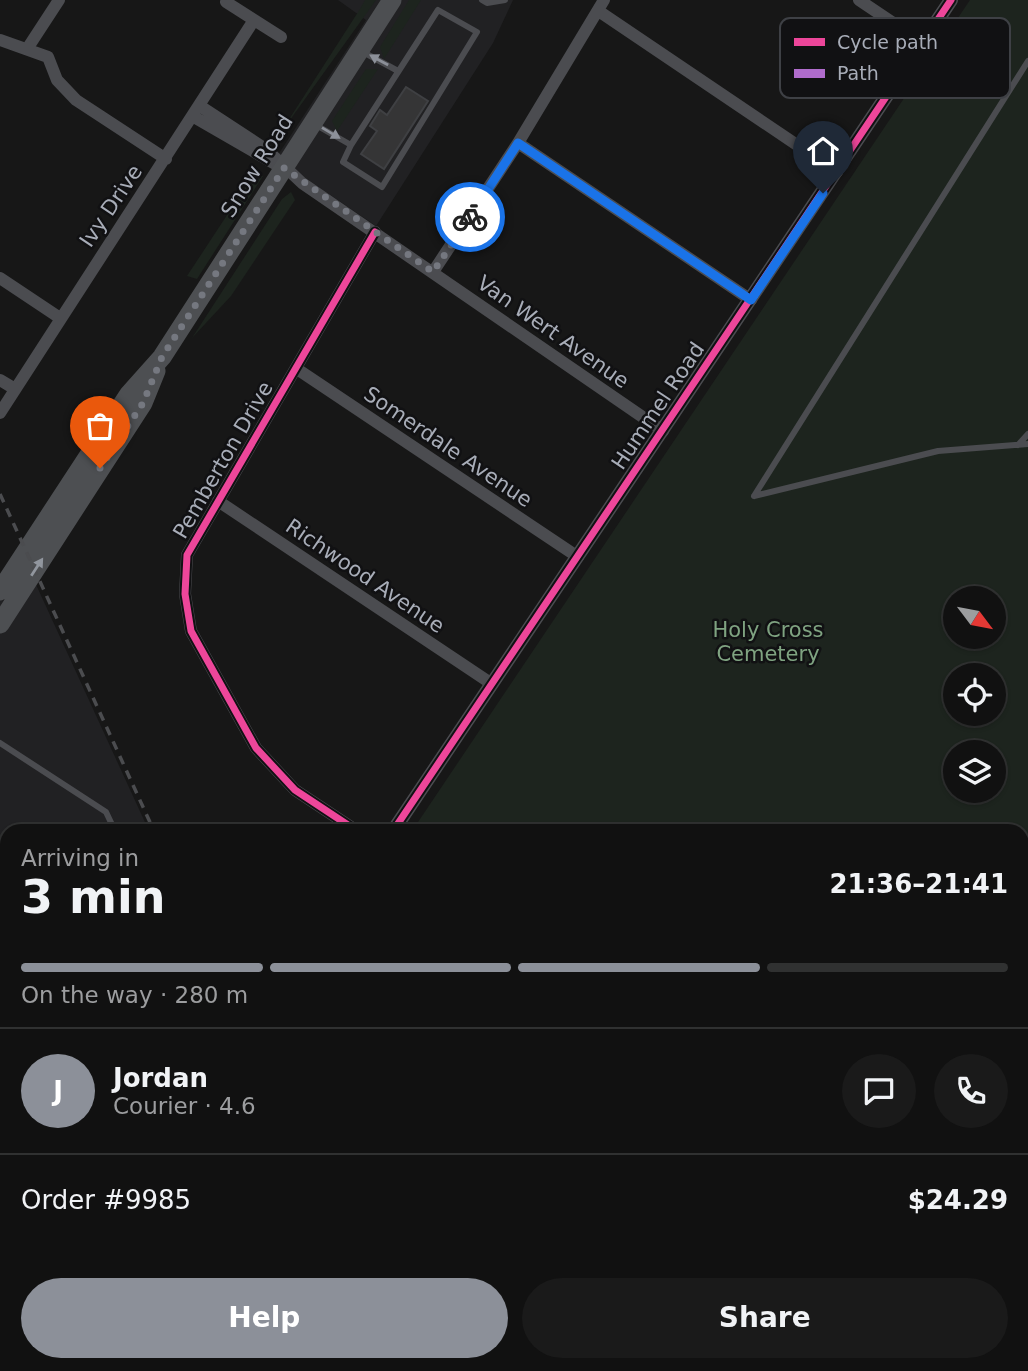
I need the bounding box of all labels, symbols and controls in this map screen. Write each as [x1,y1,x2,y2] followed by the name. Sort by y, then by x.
[780,18,1010,98] legend
[837,31,938,53] text: Cycle path
[369,54,388,66] one-way arrow
[837,62,879,84] text: Path
[216,110,298,222] street label: Snow Road
[793,121,853,193] pin
[322,127,341,139] one-way arrow
[804,132,842,170] icon: home
[75,160,147,252] street label: Ivy Drive
[435,182,505,252] courier
[451,198,489,236] icon: bike
[473,271,633,393] street label: Van Wert Avenue
[607,338,709,474] street label: Hummel Road
[168,377,278,543] street label: Pemberton Drive
[359,382,537,512] street label: Somerdale Avenue
[70,396,130,468] pin
[81,407,119,445] icon: bag
[281,514,449,638] street label: Richwood Avenue
[31,557,44,576] one-way arrow
[943,586,1006,649] north arrow
[943,586,1006,803] map controls
[712,618,824,666] park label: Holy Cross Cemetery
[943,663,1006,726] button: locate
[943,740,1006,803] button: layers
[21,845,139,871] text: Arriving in
[829,869,1008,899] text: 21:36–21:41
[21,870,165,924] text: 3 min
[21,982,248,1008] text: On the way · 280 m
[842,1054,916,1128] button: chat
[934,1054,1008,1128] button: phone
[113,1063,208,1093] text: Jordan
[53,1076,63,1106] text: J
[113,1093,256,1119] text: Courier · 4.6
[21,1185,191,1215] text: Order #9985
[908,1185,1008,1215] text: $24.29
[21,1278,508,1358] button: Help
[522,1278,1008,1358] button: Share

